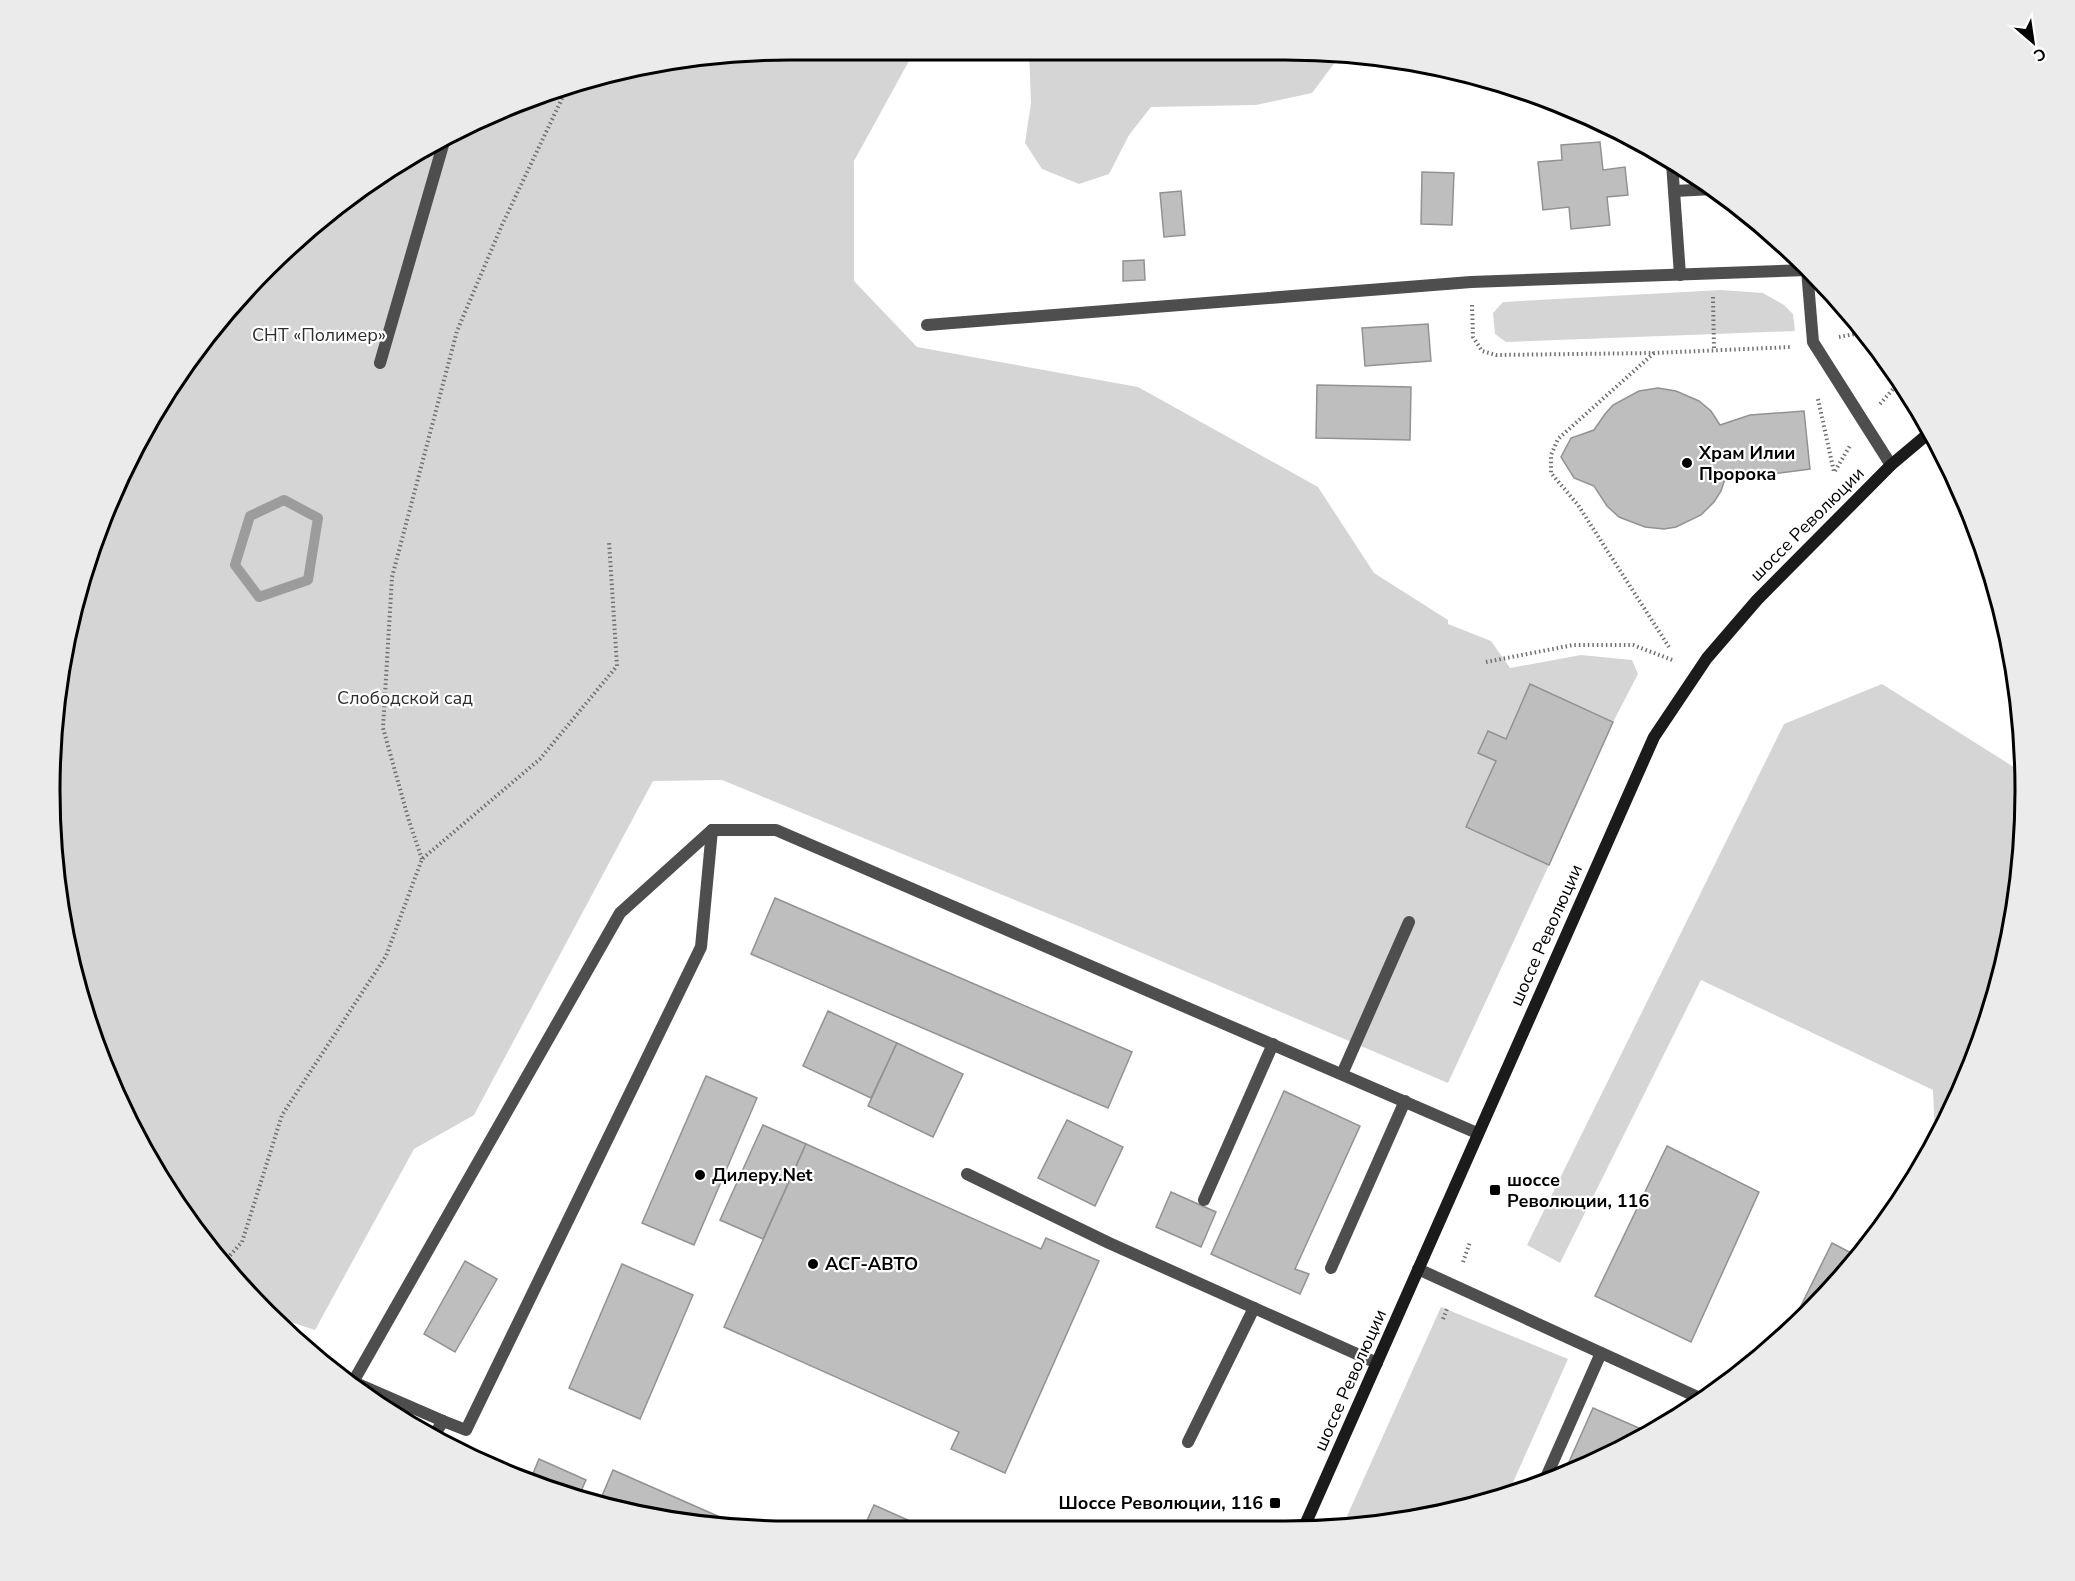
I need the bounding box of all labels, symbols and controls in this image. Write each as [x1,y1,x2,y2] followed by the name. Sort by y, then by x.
[2003,12,2063,72] north arrow
[2030,42,2050,67] text: С
[252,323,386,347] park label: СНТ «Полимер»
[1698,441,1795,486] place label: Храм Илии Пророка
[1680,456,1694,470] marker: Храм Илии Пророка
[1745,462,1869,586] street label: шоссе Революции
[337,686,473,710] park label: Слободской сад
[1504,860,1588,1010] street label: шоссе Революции
[712,1163,813,1187] place label: Дилеру.Net
[693,1168,707,1182] marker: Дилеру.Net
[1507,1168,1649,1213] place label: шоссе Революции, 116
[1488,1183,1502,1197] marker: шоссе Революции, 116
[825,1252,918,1276] place label: АСГ-АВТО
[806,1257,820,1271] marker: АСГ-АВТО
[1308,1305,1392,1455] street label: шоссе Революции
[1059,1491,1263,1515] place label: Шоссе Революции, 116
[1268,1496,1282,1510] marker: Шоссе Революции, 116

